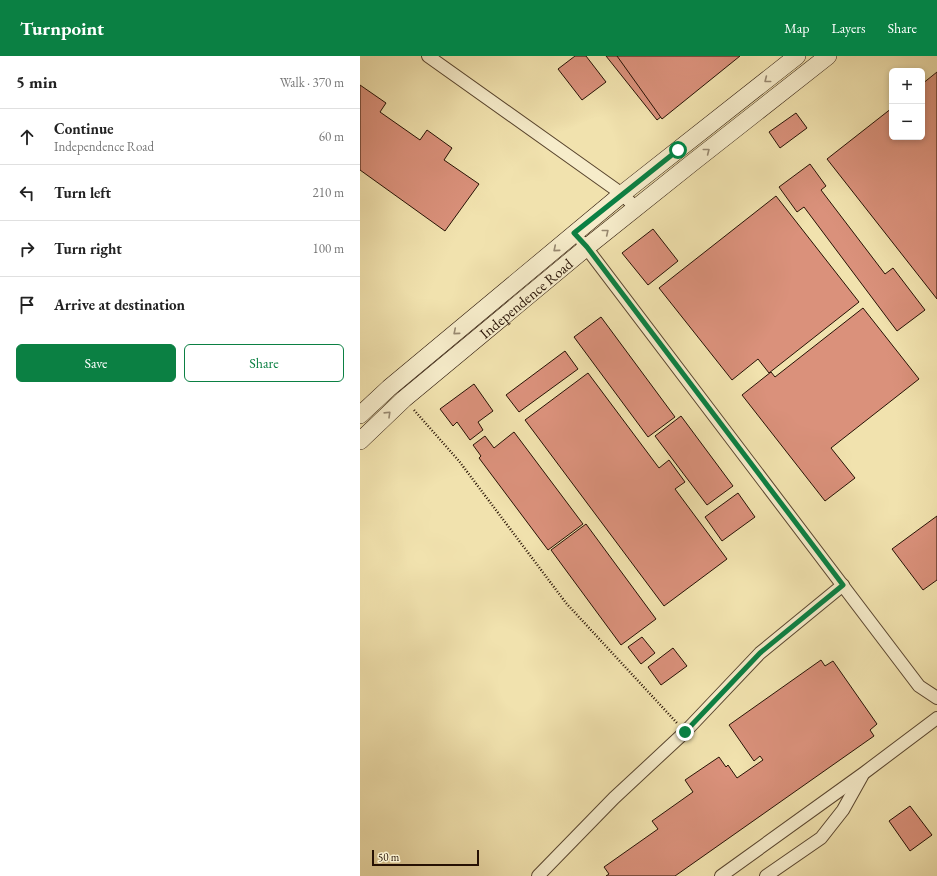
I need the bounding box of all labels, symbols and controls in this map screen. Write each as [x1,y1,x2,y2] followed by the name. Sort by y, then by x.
[20,16,104,41] text: Turnpoint
[784,19,809,37] text: Map
[831,19,866,37] text: Layers
[888,19,917,37] text: Share
[889,68,925,140] map controls
[889,68,925,104] button: +
[16,71,57,93] text: 5 min
[280,74,344,91] text: Walk · 370 m
[764,75,771,82] one-way arrow
[889,104,925,140] button: −
[54,119,114,138] text: Continue
[16,126,38,148] icon: ahead
[319,128,344,145] text: 60 m
[54,138,154,155] text: Independence Road
[669,141,687,159] route start
[703,148,710,155] one-way arrow
[16,182,38,204] icon: left
[54,183,111,202] text: Turn left
[313,184,344,201] text: 210 m
[602,230,609,237] one-way arrow
[16,238,38,260] icon: right
[54,239,122,258] text: Turn right
[313,240,344,257] text: 100 m
[553,244,560,251] one-way arrow
[475,253,577,342] street label: Independence Road
[16,294,38,316] icon: arrive
[54,295,185,314] text: Arrive at destination
[453,327,460,334] one-way arrow
[16,344,176,382] button: Save
[184,344,344,382] button: Share
[383,411,391,419] one-way arrow
[676,723,694,741] route end
[372,848,479,867] scale bar
[378,850,399,864] text: 50 m

